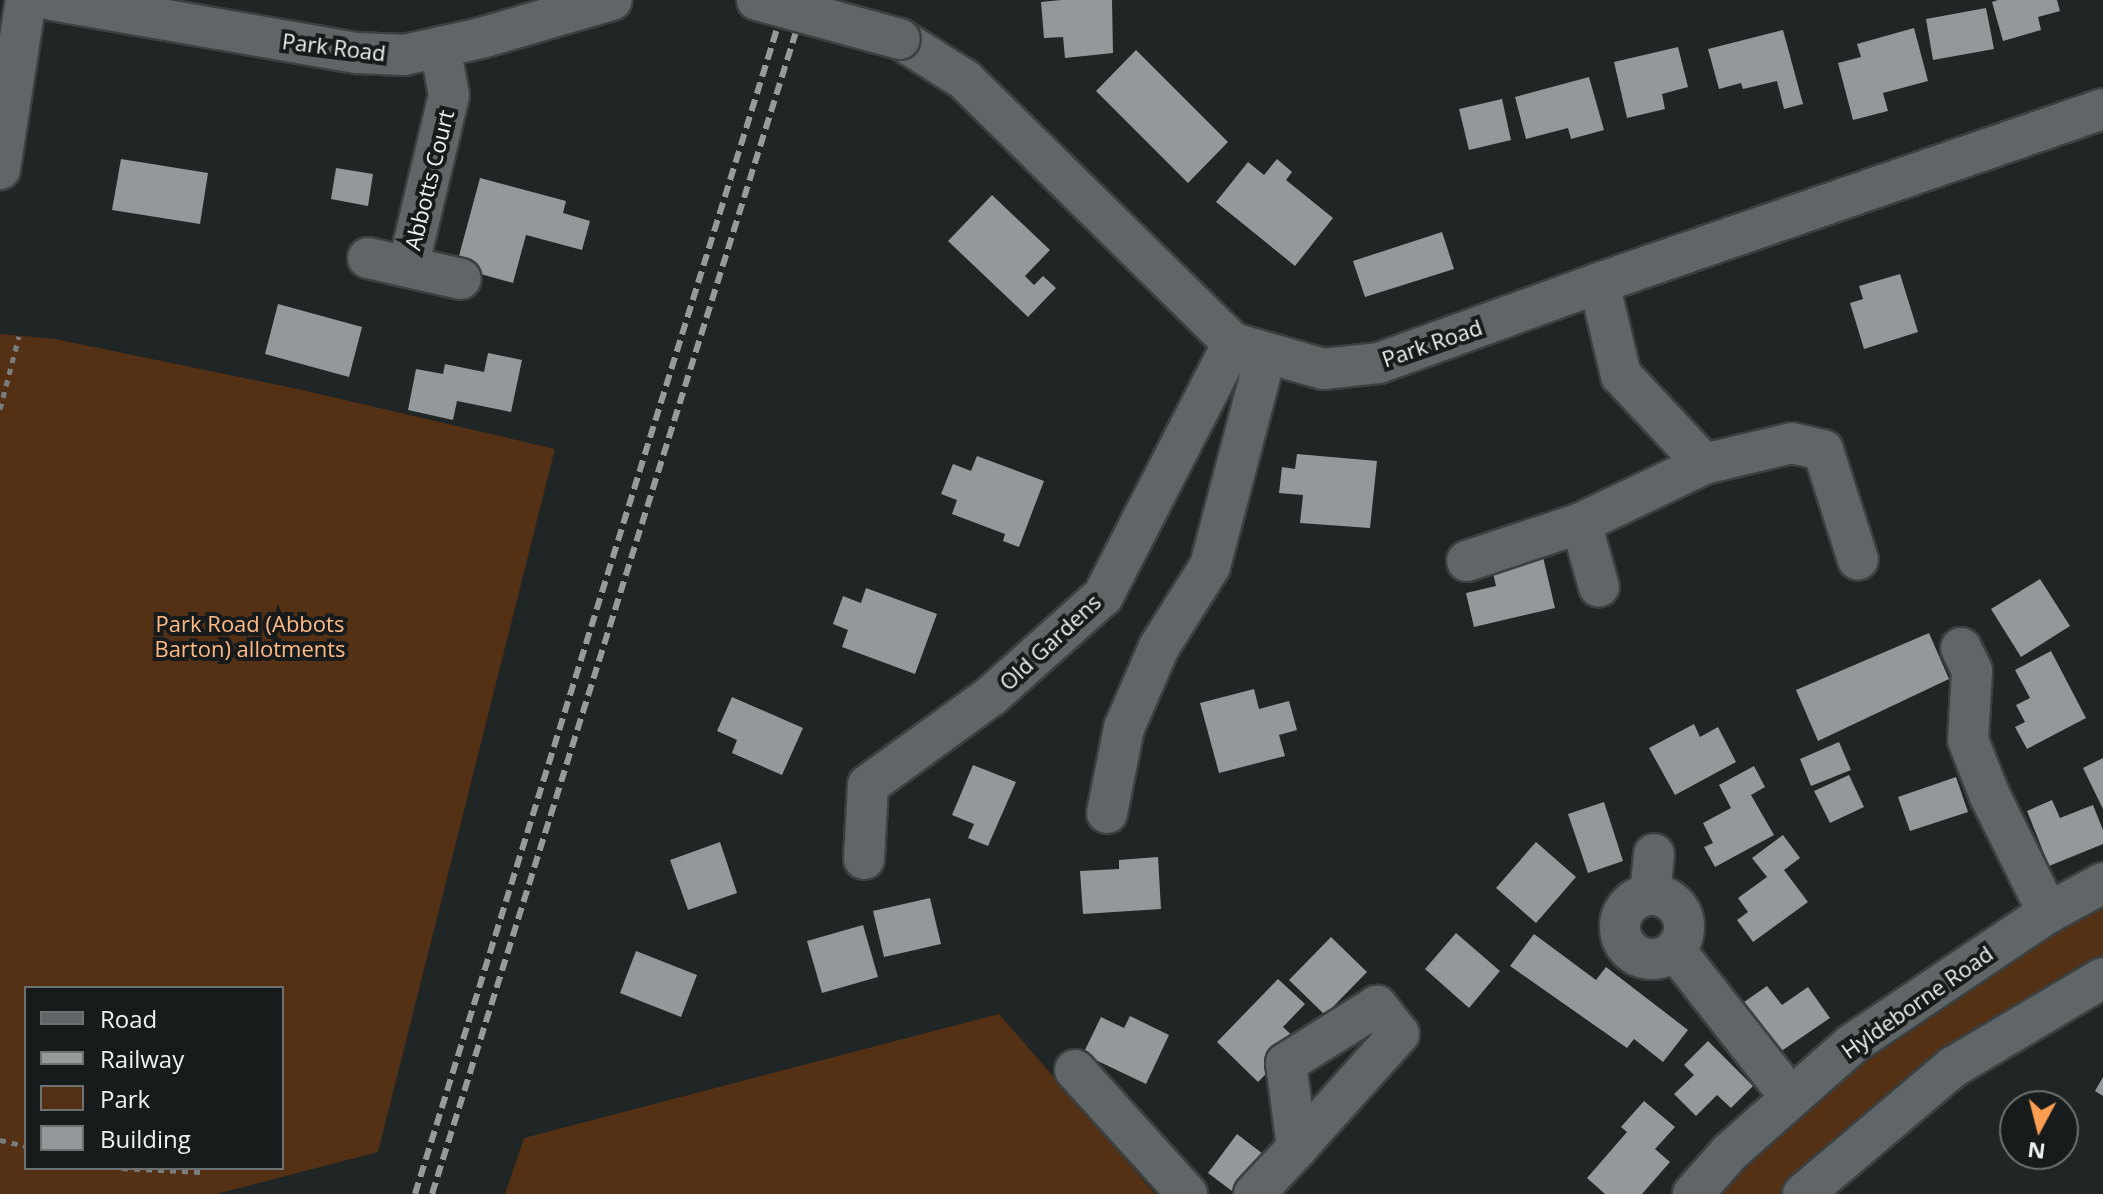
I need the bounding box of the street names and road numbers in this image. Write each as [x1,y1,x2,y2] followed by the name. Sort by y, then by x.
[281,28,387,66] street label: Park Road
[399,107,459,253] street label: Abbotts Court
[1378,314,1486,372] street label: Park Road
[994,588,1106,696] street label: Old Gardens
[1836,940,1998,1064] street label: Hyldeborne Road

